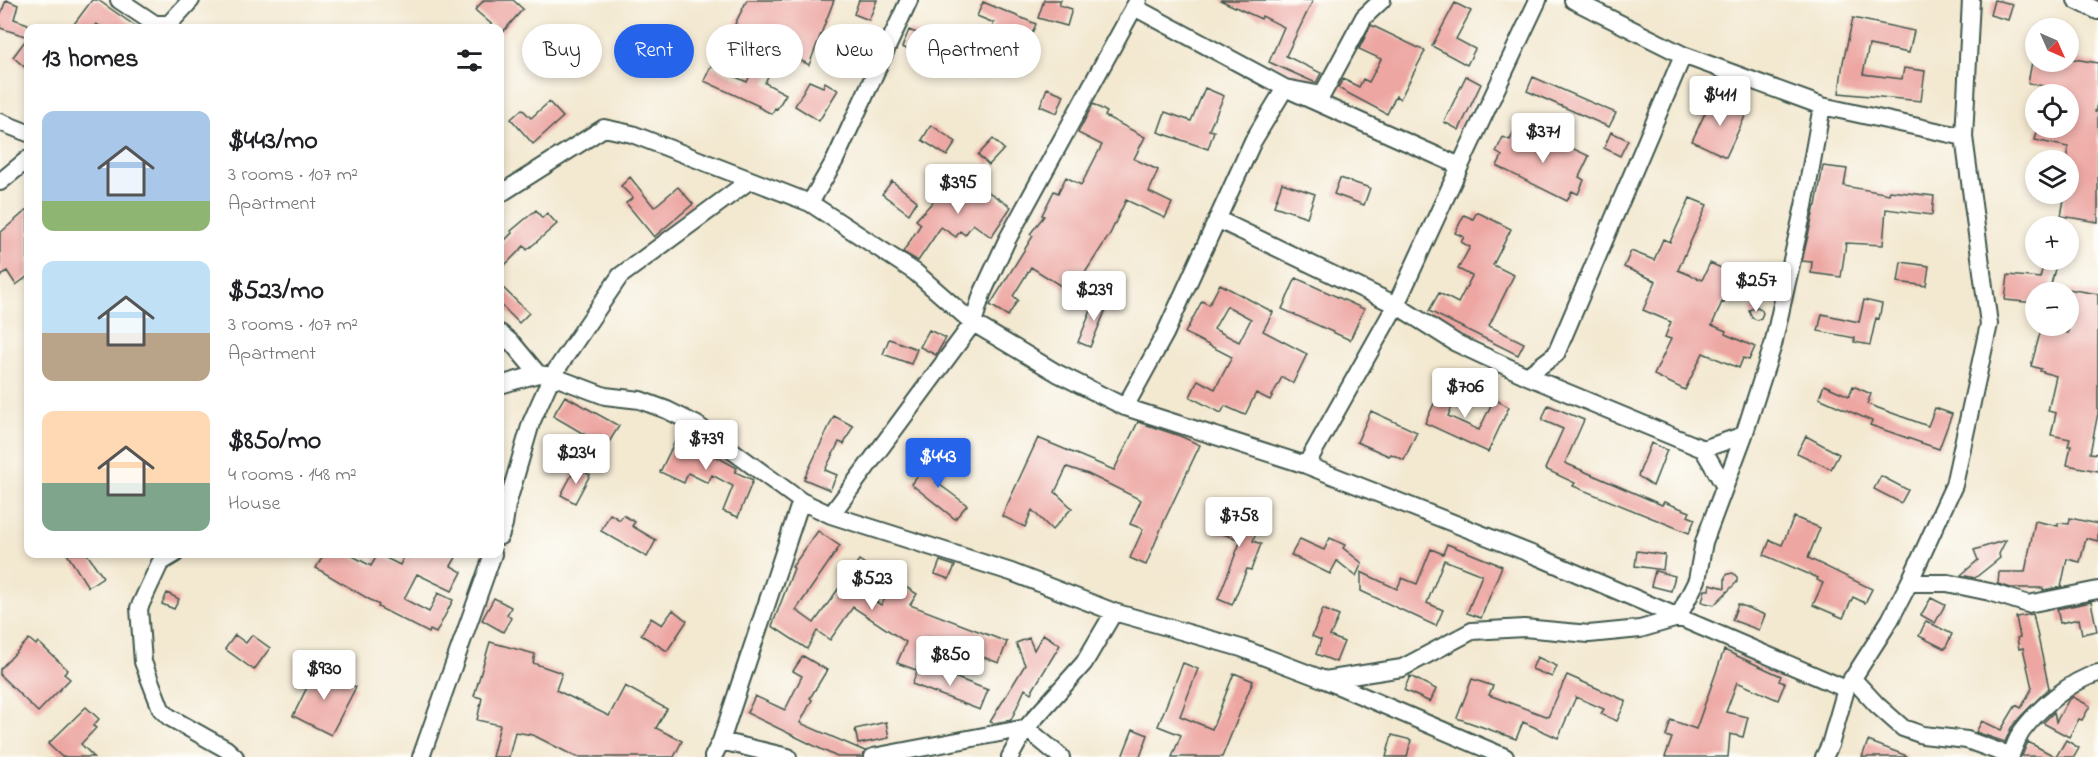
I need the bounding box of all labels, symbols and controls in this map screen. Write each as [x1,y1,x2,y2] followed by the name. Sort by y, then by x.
[2025,18,2079,72] north arrow
[2025,18,2079,336] map controls
[522,24,602,78] chip: Buy
[614,24,694,78] chip: Rent
[706,24,803,78] chip: Filters
[815,24,894,78] chip: New
[906,24,1041,78] chip: Apartment
[42,41,138,79] text: 13 homes
[453,44,486,77] icon: filters
[1684,76,1756,127] pin: $411
[1703,81,1737,110] text: $411
[2025,84,2079,138] button: locate
[1507,113,1579,164] pin: $371
[1526,118,1560,147] text: $371
[228,123,318,161] text: $443/mo
[90,135,162,207] icon: home
[2025,150,2079,204] button: layers
[228,161,358,190] text: 3 rooms · 107 m²
[922,164,994,215] pin: $395
[939,169,977,198] text: $395
[228,190,316,219] text: Apartment
[2025,216,2079,270] button: +
[1720,262,1792,313] pin: $257
[1735,267,1777,296] text: $257
[1058,271,1130,322] pin: $239
[228,273,324,311] text: $523/mo
[1076,276,1112,305] text: $239
[2025,282,2079,336] button: −
[90,285,162,357] icon: home
[228,311,358,340] text: 3 rooms · 107 m²
[228,340,316,369] text: Apartment
[1429,368,1501,419] pin: $706
[1446,373,1484,402] text: $706
[670,420,742,471] pin: $739
[228,423,321,461] text: $850/mo
[689,425,723,454] text: $739
[540,434,612,485] pin: $234
[90,435,162,507] icon: home
[902,438,974,489] pin: $443
[557,439,595,468] text: $234
[920,443,956,472] text: $443
[228,461,357,490] text: 4 rooms · 148 m²
[228,490,281,519] text: House
[1203,497,1275,548] pin: $758
[1219,502,1259,531] text: $758
[836,560,908,611] pin: $523
[851,565,893,594] text: $523
[914,636,986,687] pin: $850
[930,641,970,670] text: $850
[288,650,360,701] pin: $930
[306,655,342,684] text: $930

